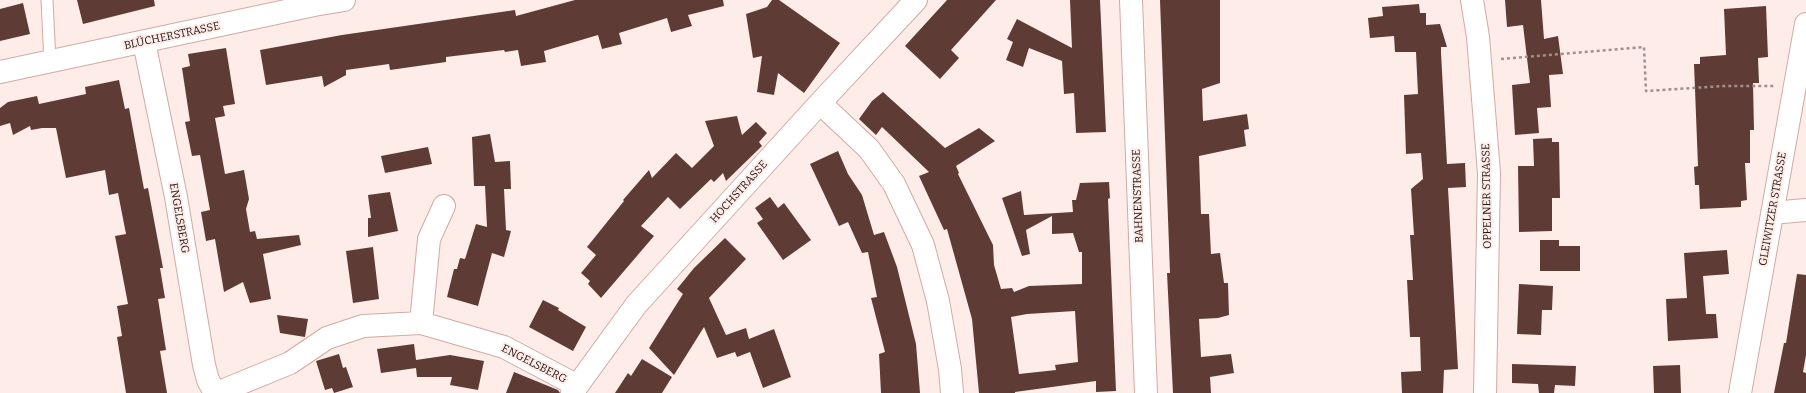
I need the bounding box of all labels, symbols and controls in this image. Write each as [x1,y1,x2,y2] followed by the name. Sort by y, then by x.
[123,19,221,53] street label: BLÜCHERSTRASSE
[1479,143,1495,249] street label: OPPELNER STRASSE
[1130,149,1146,243] street label: BAHNENSTRASSE
[1757,151,1789,267] street label: GLEIWITZER STRASSE
[707,158,771,226] street label: HOCHSTRASSE
[166,182,192,254] street label: ENGELSBERG
[499,342,569,386] street label: ENGELSBERG

